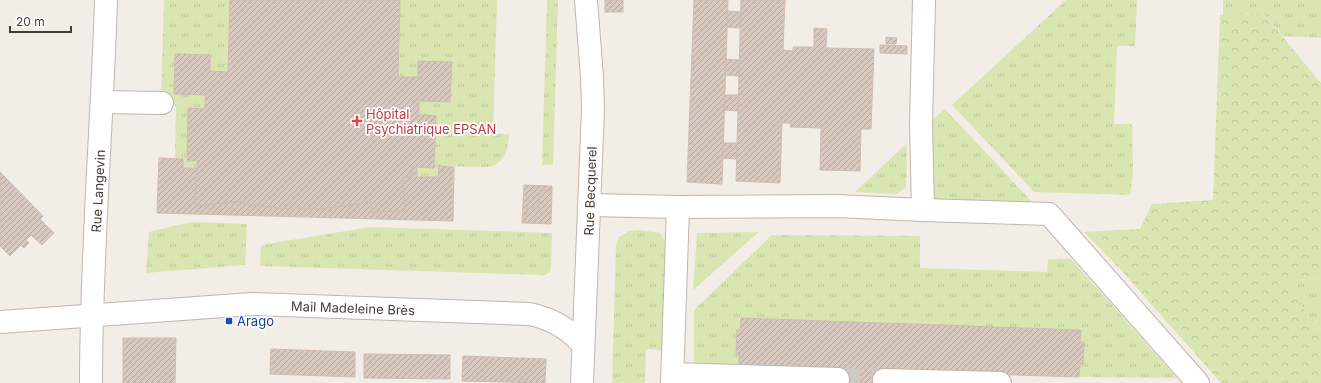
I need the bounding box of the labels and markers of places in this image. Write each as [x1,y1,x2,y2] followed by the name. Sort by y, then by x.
[366,106,496,137] place label: Hôpital Psychiatrique EPSAN
[351,115,363,127] marker: Hôpital Psychiatrique EPSAN
[237,313,274,329] place label: Arago
[224,316,234,326] marker: Arago

